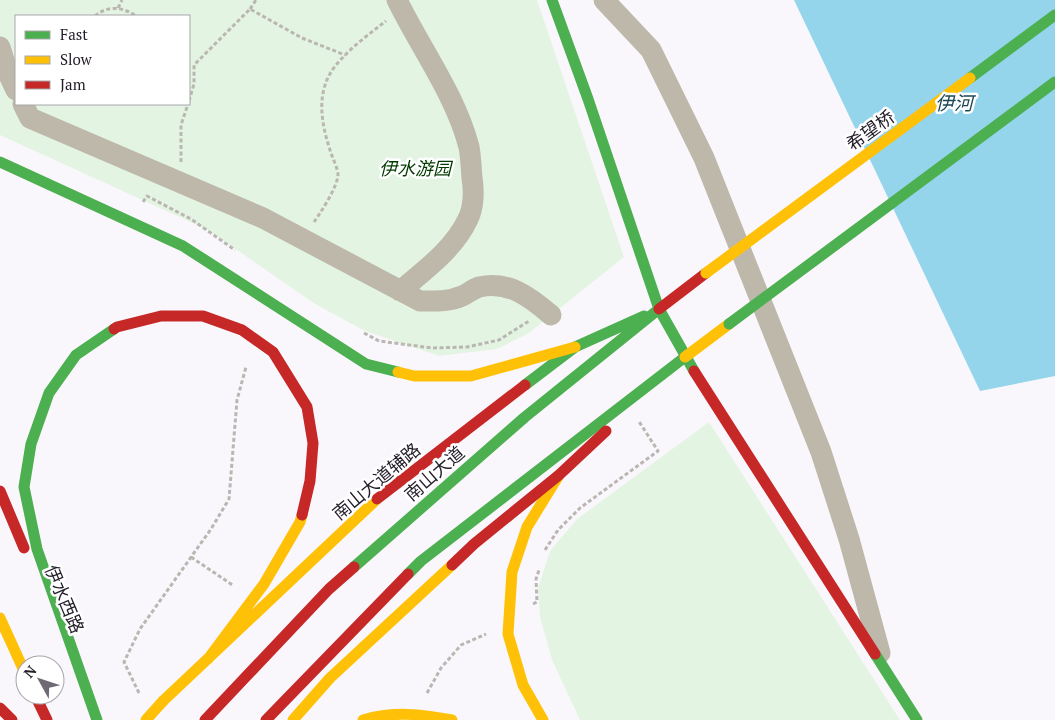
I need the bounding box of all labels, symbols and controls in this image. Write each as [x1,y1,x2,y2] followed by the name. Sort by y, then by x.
[15,15,190,105] legend
[60,24,88,44] text: Fast
[60,49,93,69] text: Slow
[60,74,86,94] text: Jam
[935,90,977,115] water label: 伊河
[841,104,899,156] street label: 希望桥
[379,156,454,180] park label: 伊水游园
[327,437,425,525] street label: 南山大道辅路
[399,440,469,506] street label: 南山大道
[40,561,90,637] street label: 伊水西路
[15,655,65,705] north arrow
[19,661,41,681] text: N

